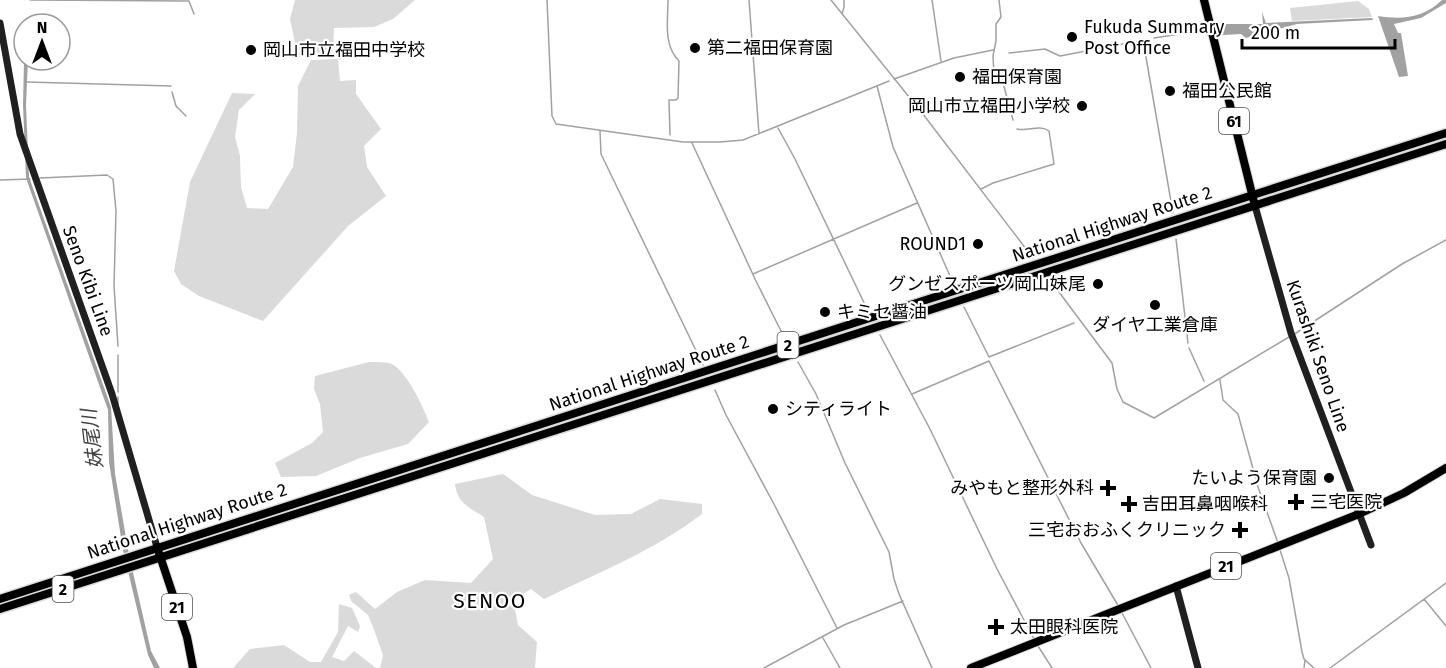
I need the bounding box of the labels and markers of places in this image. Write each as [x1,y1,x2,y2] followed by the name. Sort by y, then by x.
[1084,16,1224,59] place label: Fukuda Summary Post Office
[1065,30,1079,44] marker: Fukuda Summary Post Office
[707,37,833,59] place label: 第二福田保育園
[263,39,425,61] place label: 岡山市立福田中学校
[688,41,702,55] marker: 第二福田保育園
[244,43,258,57] marker: 岡山市立福田中学校
[972,66,1062,88] place label: 福田保育園
[953,70,967,84] marker: 福田保育園
[1182,80,1272,102] place label: 福田公民館
[1163,84,1177,98] marker: 福田公民館
[908,95,1070,117] place label: 岡山市立福田小学校
[1075,99,1089,113] marker: 岡山市立福田小学校
[899,233,966,255] place label: ROUND1
[971,237,985,251] marker: ROUND1
[888,273,1086,295] place label: グンゼスポーツ岡山妹尾
[1091,277,1105,291] marker: グンゼスポーツ岡山妹尾
[1148,298,1162,312] marker: ダイヤ工業倉庫
[837,301,927,323] place label: キミセ醤油
[818,305,832,319] marker: キミセ醤油
[1092,314,1218,336] place label: ダイヤ工業倉庫
[785,398,892,420] place label: シティライト
[766,402,780,416] marker: シティライト
[1191,467,1317,489] place label: たいよう保育園
[1322,471,1336,485] marker: たいよう保育園
[950,477,1094,499] place label: みやもと整形外科
[1099,479,1117,497] marker: みやもと整形外科
[1310,491,1382,513] place label: 三宅医院
[1142,493,1268,515] place label: 吉田耳鼻咽喉科
[1287,493,1305,511] marker: 三宅医院
[1120,495,1138,513] marker: 吉田耳鼻咽喉科
[1028,519,1226,541] place label: 三宅おおふくクリニック
[1231,521,1249,539] marker: 三宅おおふくクリニック
[1010,616,1118,638] place label: 太田眼科医院
[987,618,1005,636] marker: 太田眼科医院

